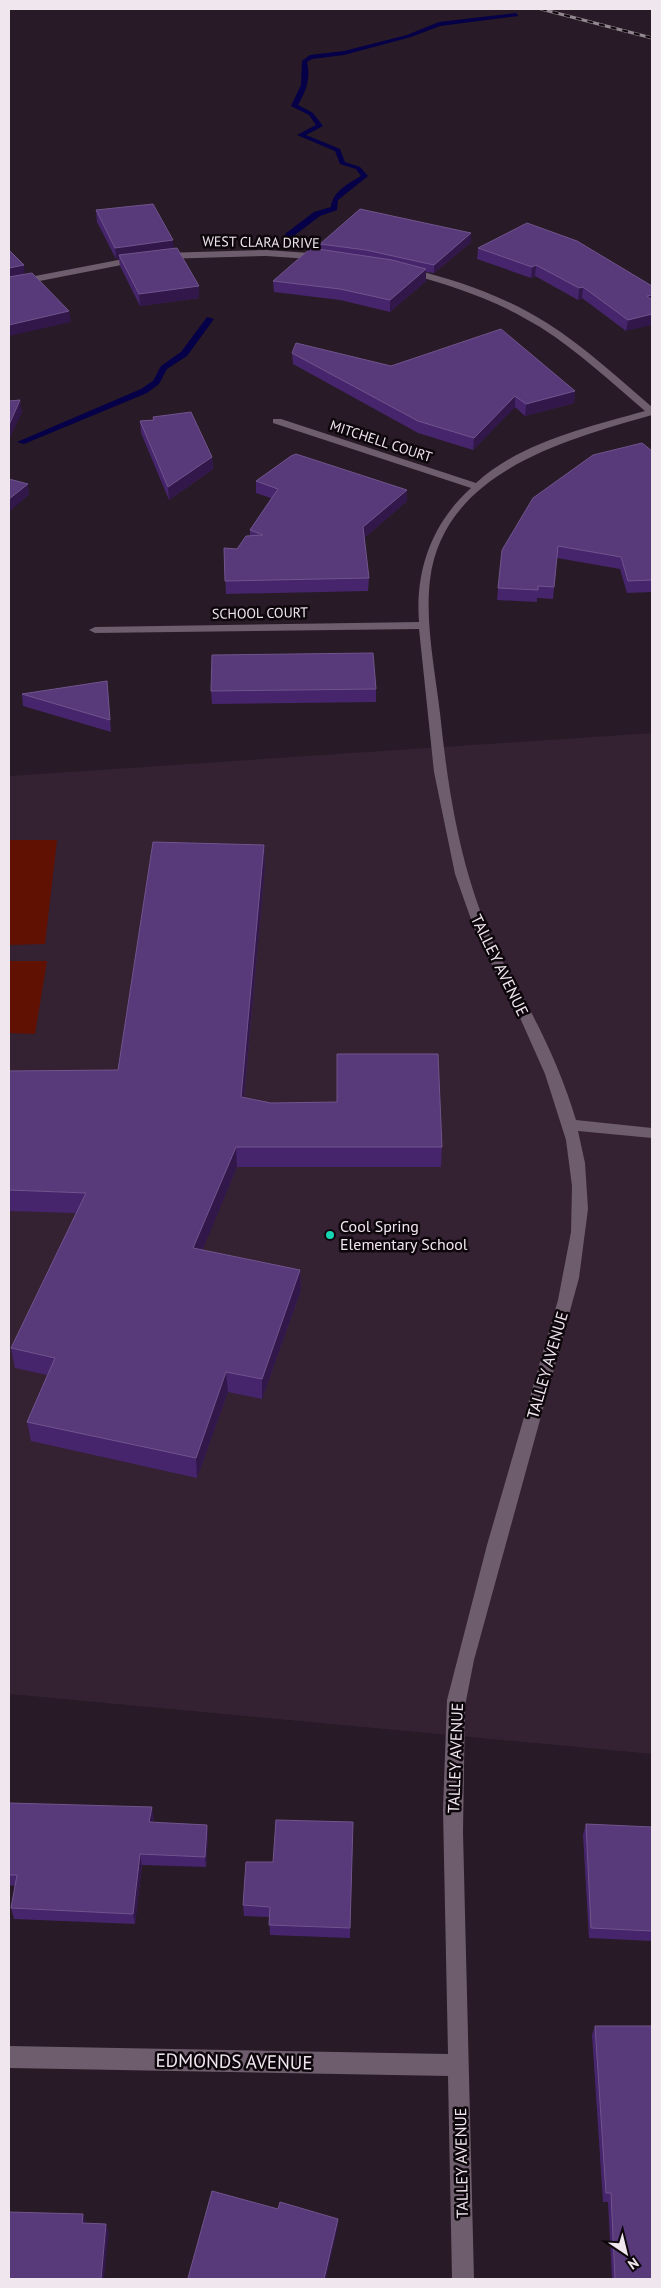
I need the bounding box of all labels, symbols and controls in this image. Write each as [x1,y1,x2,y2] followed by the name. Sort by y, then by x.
[202,232,320,252] street label: WEST CLARA DRIVE
[328,416,435,466] street label: MITCHELL COURT
[212,603,308,623] street label: SCHOOL COURT
[467,911,533,1019] street label: TALLEY AVENUE
[340,1216,468,1254] place label: Cool Spring Elementary School
[324,1229,336,1241] marker: Cool Spring Elementary School
[522,1309,572,1421] street label: TALLEY AVENUE
[443,1702,467,1814] street label: TALLEY AVENUE
[155,2048,313,2074] street label: EDMONDS AVENUE
[450,2108,472,2218] street label: TALLEY AVENUE
[601,2228,651,2278] north arrow
[625,2254,642,2274] text: N

